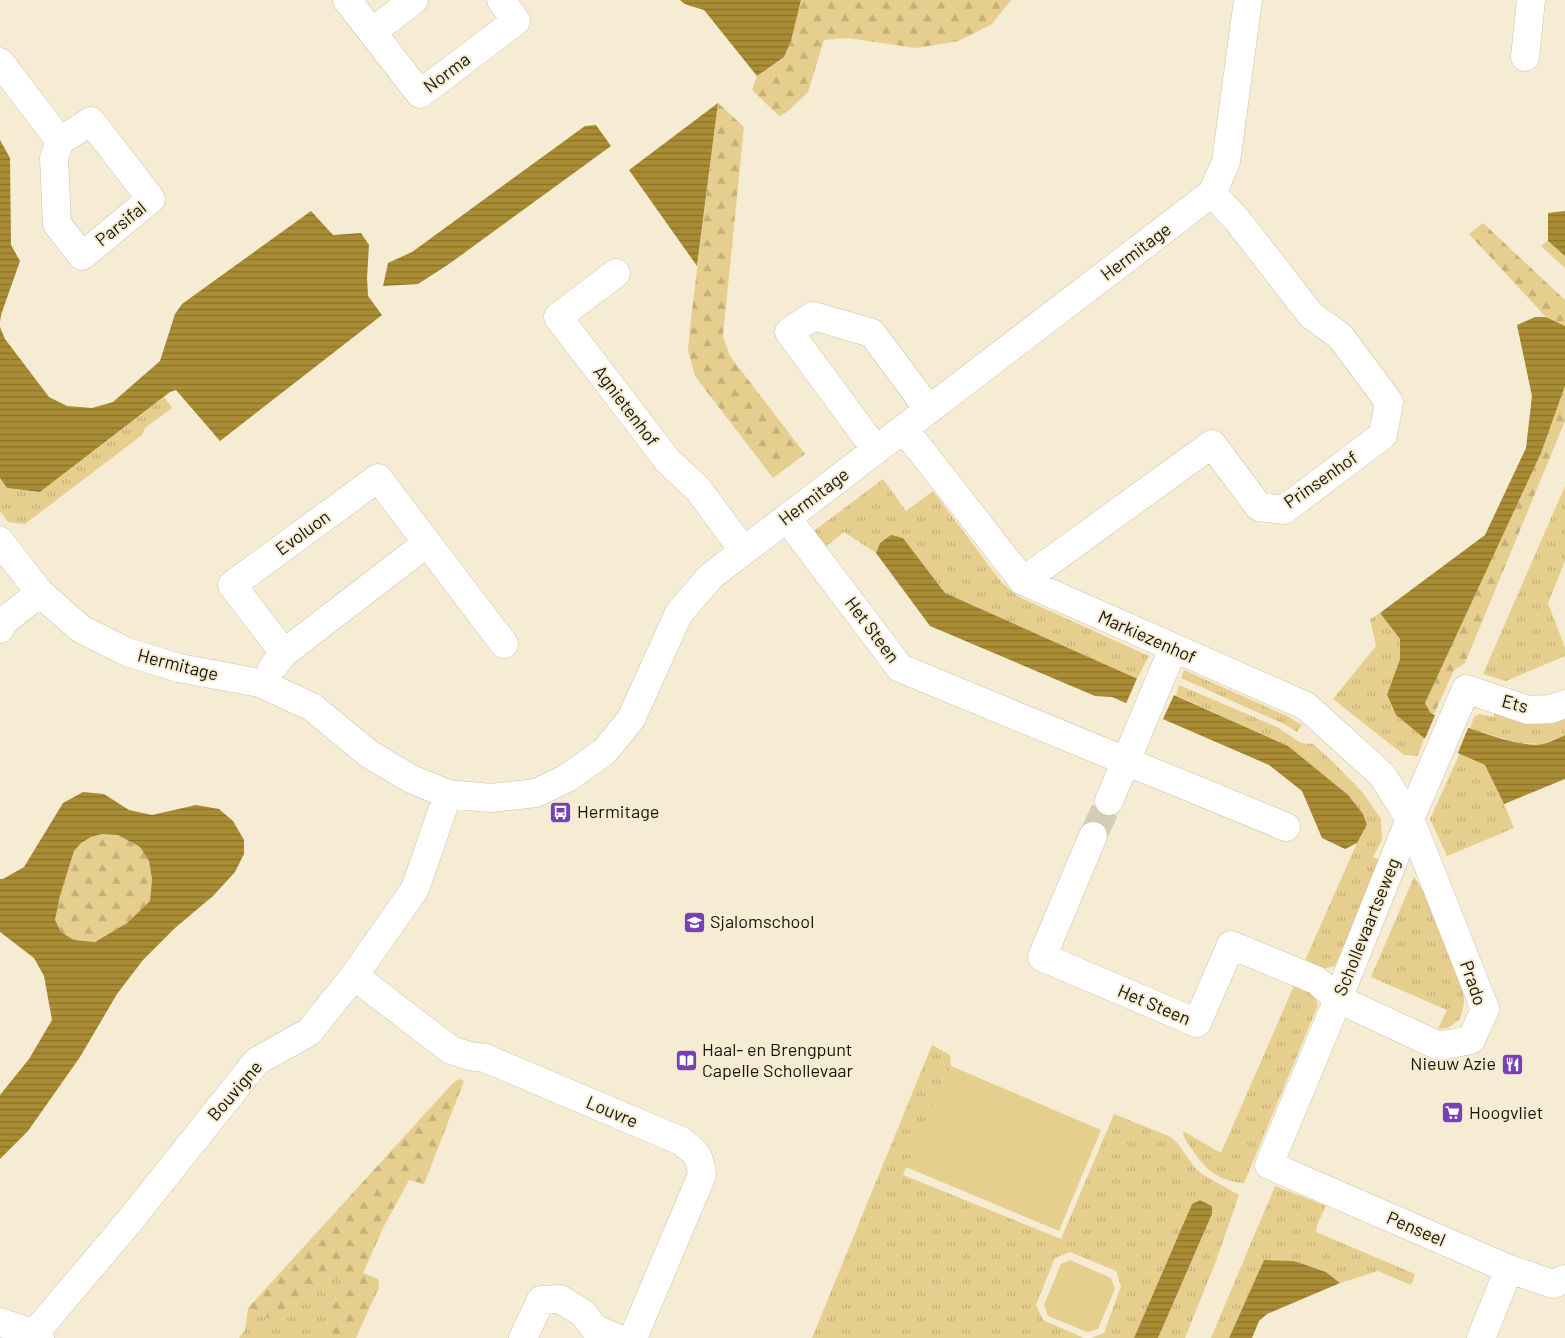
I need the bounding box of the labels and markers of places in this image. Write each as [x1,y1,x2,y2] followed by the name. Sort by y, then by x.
[549,800,573,824] bus stop icon: Hermitage
[577,800,659,822] place label: Hermitage
[682,910,706,934] school or university icon: Sjalomschool
[710,910,814,932] place label: Sjalomschool
[702,1038,854,1081] place label: Haal- en Brengpunt Capelle Schollevaar
[674,1048,698,1072] library icon: Haal- en Brengpunt Capelle Schollevaar
[1410,1052,1496,1074] place label: Nieuw Azie
[1500,1052,1524,1076] restaurant icon: Nieuw Azie
[1441,1101,1465,1125] supermarket icon: Hoogvliet
[1469,1101,1543,1123] place label: Hoogvliet

